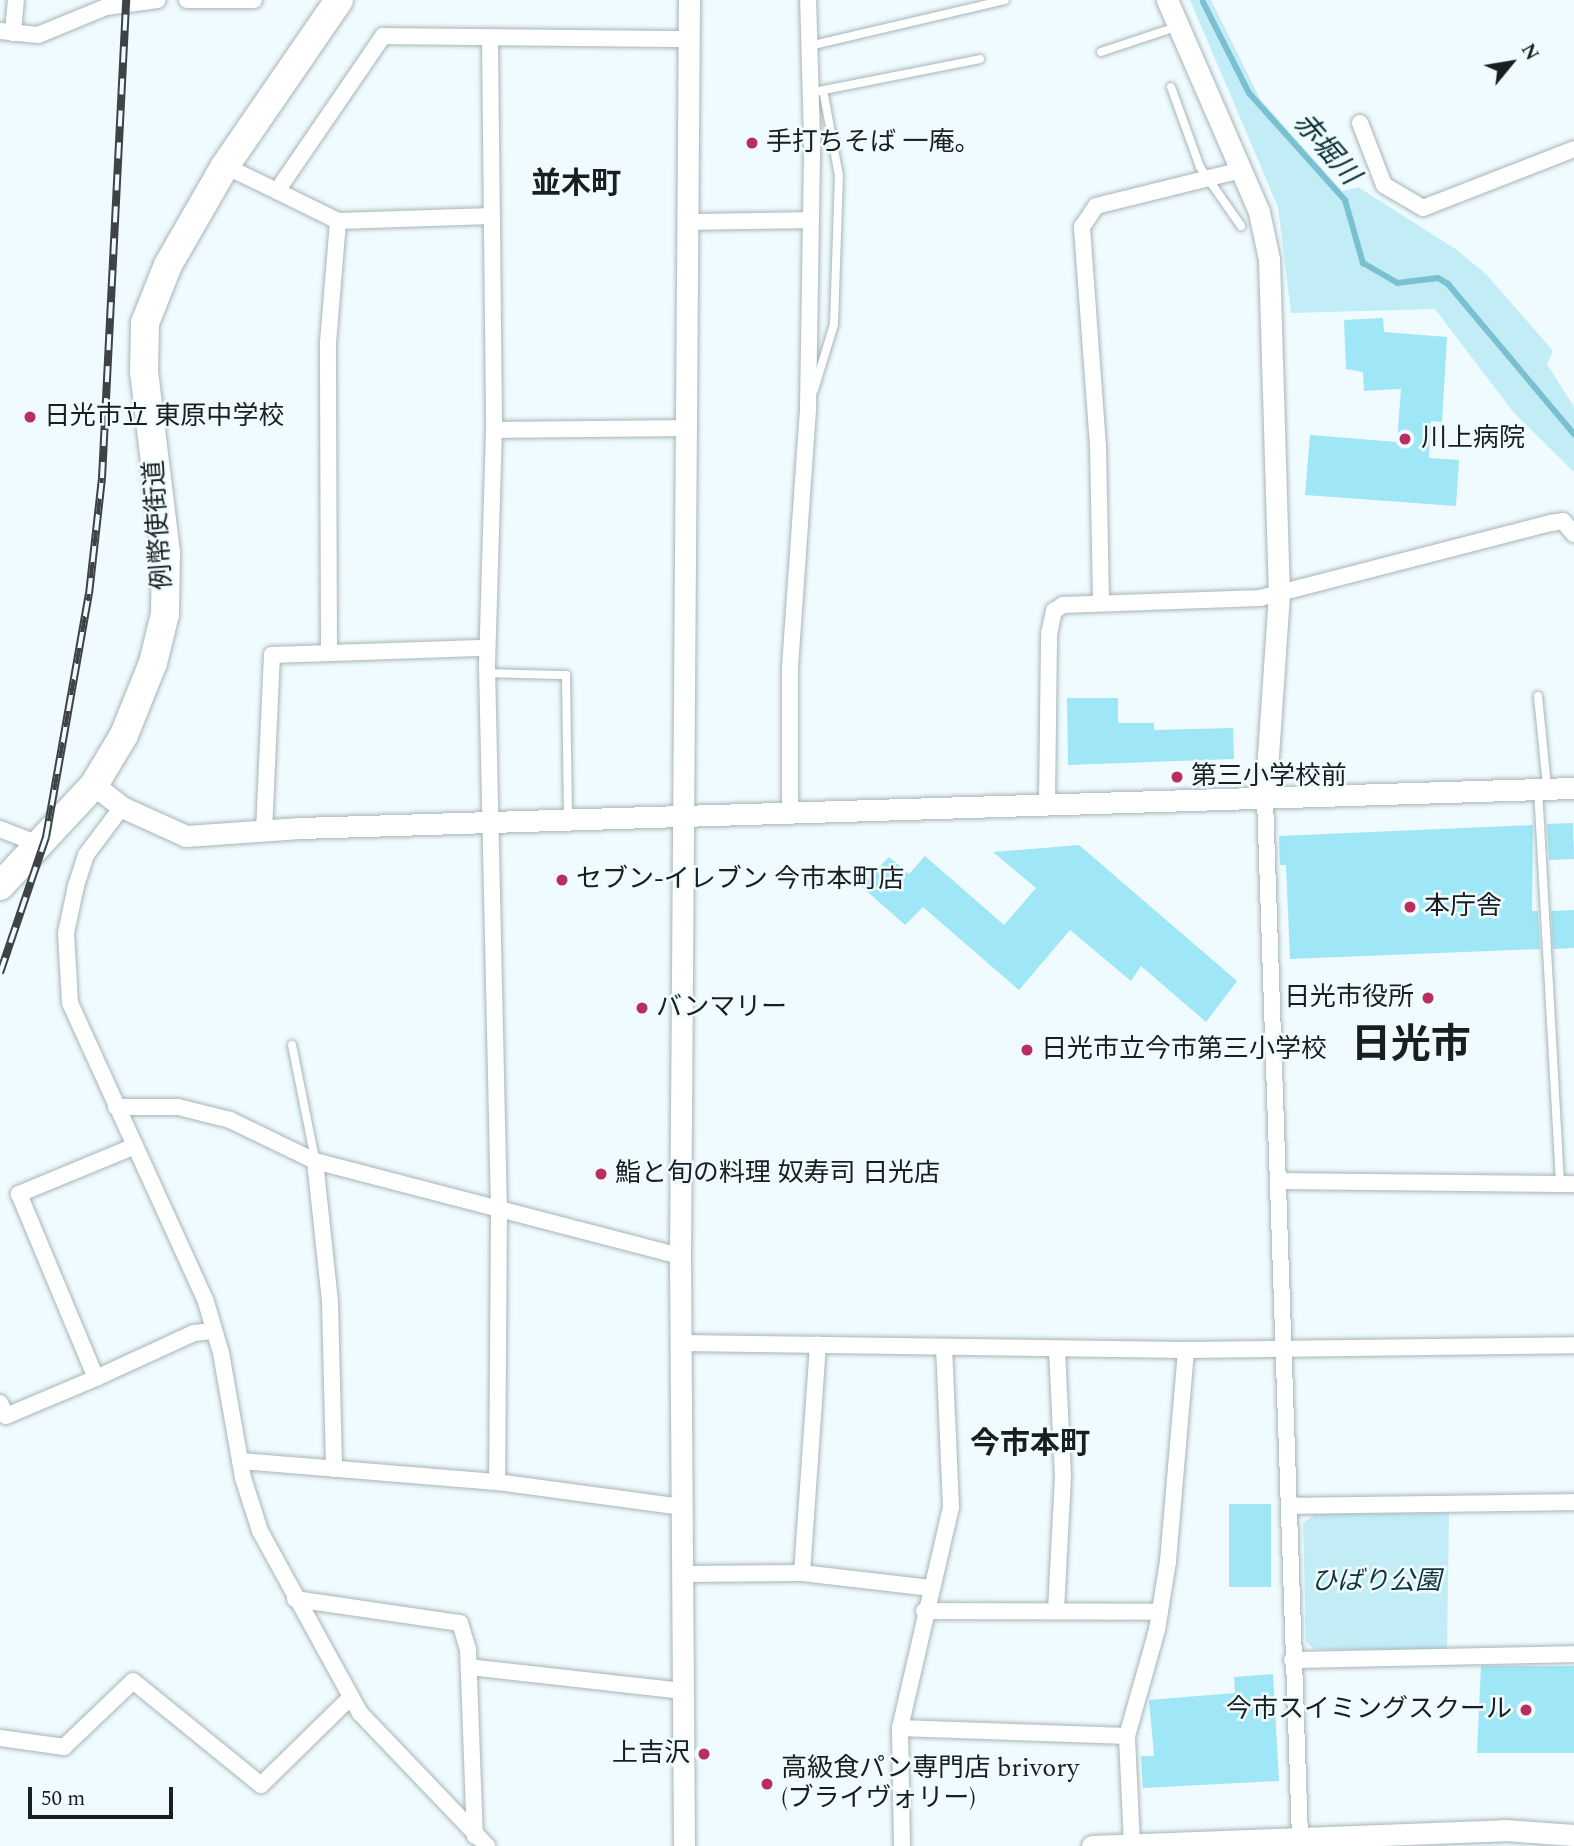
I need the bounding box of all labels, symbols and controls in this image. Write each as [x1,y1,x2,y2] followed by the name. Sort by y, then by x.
[1476,28,1546,98] north arrow
[1513,38,1546,66] text: N
[1286,106,1366,192] water label: 赤堀川
[766,127,980,159] place label: 手打ちそば 一庵。
[744,135,760,151] marker: 手打ちそば 一庵。
[531,166,621,202] district label: 並木町
[44,401,284,433] place label: 日光市立 東原中学校
[22,409,38,425] marker: 日光市立 東原中学校
[1421,423,1525,455] place label: 川上病院
[1395,429,1415,449] marker: 川上病院
[139,459,179,591] street label: 例幣使街道
[1191,761,1347,793] place label: 第三小学校前
[1169,769,1185,785] marker: 第三小学校前
[576,864,904,896] place label: セブン-イレブン 今市本町店
[554,872,570,888] marker: セブン-イレブン 今市本町店
[1424,891,1502,923] place label: 本庁舎
[1402,899,1418,915] marker: 本庁舎
[1284,982,1414,1014] place label: 日光市役所
[1420,990,1436,1006] marker: 日光市役所
[656,992,786,1024] place label: バンマリー
[634,1000,650,1016] marker: バンマリー
[1351,1022,1471,1070] district label: 日光市
[1041,1034,1327,1066] place label: 日光市立今市第三小学校
[1019,1042,1035,1058] marker: 日光市立今市第三小学校
[615,1158,940,1190] place label: 鮨と旬の料理 奴寿司 日光店
[593,1166,609,1182] marker: 鮨と旬の料理 奴寿司 日光店
[970,1426,1090,1462] district label: 今市本町
[1311,1566,1441,1598] park label: ひばり公園
[1226,1694,1512,1726] place label: 今市スイミングスクール
[1518,1702,1534,1718] marker: 今市スイミングスクール
[612,1738,690,1770] place label: 上吉沢
[696,1746,712,1762] marker: 上吉沢
[781,1753,1078,1814] place label: 高級食パン専門店 brivory (ブライヴォリー)
[32,1772,177,1816] scale bar
[759,1776,775,1792] marker: 高級食パン専門店 brivory (ブライヴォリー)
[41,1783,85,1815] text: 50 m

